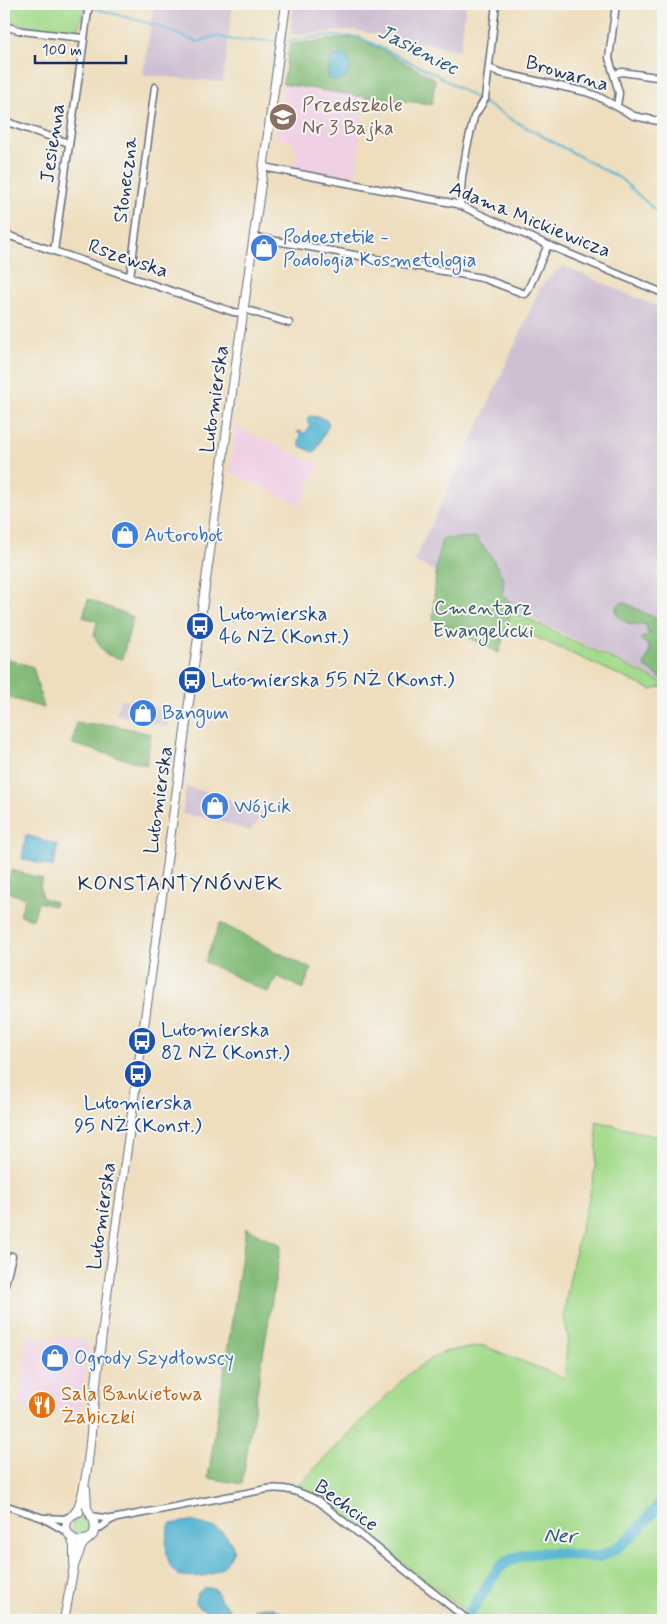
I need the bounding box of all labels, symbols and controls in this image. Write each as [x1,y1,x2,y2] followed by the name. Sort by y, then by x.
[373,18,464,83] water label: Jasieniec
[35,32,126,64] scale bar
[42,41,82,61] text: 100 m
[522,49,612,99] street label: Browarna
[302,92,403,142] place label: Przedszkole Nr 3 Bajka
[34,102,72,184] street label: Jesienna
[268,102,298,132] school or university icon: Przedszkole Nr 3 Bajka
[107,134,145,225] street label: Słoneczna
[445,175,615,265] street label: Adama Mickiewicza
[283,224,476,275] place label: Podoestetik - Podologia Kosmetologia
[84,233,172,285] street label: Rszewska
[249,233,279,263] shop icon: Podoestetik - Podologia Kosmetologia
[194,343,236,455] street label: Lutomierska
[110,520,140,550] shop icon: Autorobot
[144,522,223,549] place label: Autorobot
[432,595,534,646] park label: Cmentarz Ewangelicki
[219,601,348,651] place label: Lutomierska 46 NŻ (Konst.)
[185,611,215,641] bus stop icon: Lutomierska 46 NŻ (Konst.)
[177,665,207,695] bus stop icon: Lutomierska 55 NŻ (Konst.)
[211,667,454,694] place label: Lutomierska 55 NŻ (Konst.)
[128,698,158,728] shop icon: Bangum
[162,700,229,728] place label: Bangum
[138,744,180,856] street label: Lutomierska
[200,791,230,821] shop icon: Wójcik
[234,793,291,820] place label: Wójcik
[77,870,283,898] district label: KONSTANTYNÓWEK
[161,1017,290,1067] place label: Lutomierska 82 NŻ (Konst.)
[127,1026,157,1056] bus stop icon: Lutomierska 82 NŻ (Konst.)
[123,1059,153,1089] bus stop icon: Lutomierska 95 NŻ (Konst.)
[74,1090,202,1140] place label: Lutomierska 95 NŻ (Konst.)
[81,1160,123,1272] street label: Lutomierska
[40,1343,70,1373] shop icon: Ogrody Szydłowscy
[74,1345,234,1372] place label: Ogrody Szydłowscy
[61,1381,203,1431] place label: Sala Bankietowa Żabiczki
[27,1390,57,1420] restaurant icon: Sala Bankietowa Żabiczki
[309,1474,383,1538] street label: Bechcice
[543,1521,580,1551] water label: Ner

